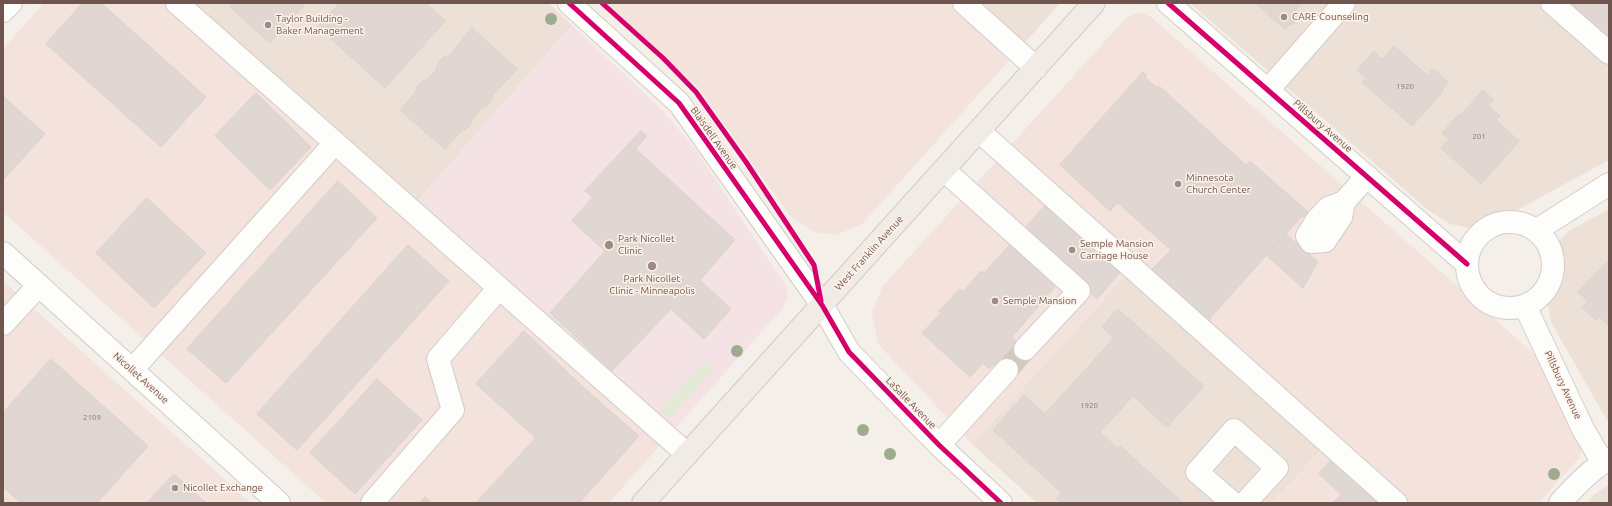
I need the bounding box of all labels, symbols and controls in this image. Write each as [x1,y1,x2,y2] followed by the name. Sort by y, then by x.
[1292,11,1369,23] place label: CARE Counseling
[1279,12,1289,22] marker: CARE Counseling
[276,13,364,36] place label: Taylor Building - Baker Management
[263,20,273,30] marker: Taylor Building - Baker Management
[1396,81,1414,91] house number: 1920
[1291,97,1355,155] street label: Pillsbury Avenue
[688,104,740,172] street label: Blaisdell Avenue
[1472,131,1486,141] house number: 201
[1186,172,1251,196] place label: Minnesota Church Center
[1173,179,1183,189] marker: Minnesota Church Center
[832,213,906,293] street label: West Franklin Avenue
[618,233,675,256] place label: Park Nicollet Clinic
[1080,238,1154,262] place label: Semple Mansion Carriage House
[603,239,615,251] marker: Park Nicollet Clinic
[1067,245,1077,255] marker: Semple Mansion Carriage House
[646,260,658,272] marker: Park Nicollet Clinic - Minneapolis
[609,273,695,296] place label: Park Nicollet Clinic - Minneapolis
[1003,295,1077,307] place label: Semple Mansion
[990,296,1000,306] marker: Semple Mansion
[1542,349,1584,421] street label: Pillsbury Avenue
[111,350,171,406] street label: Nicollet Avenue
[883,375,939,431] street label: LaSalle Avenue
[1080,400,1098,410] house number: 1920
[83,412,101,422] house number: 2109
[183,482,263,494] place label: Nicollet Exchange
[170,483,180,493] marker: Nicollet Exchange

